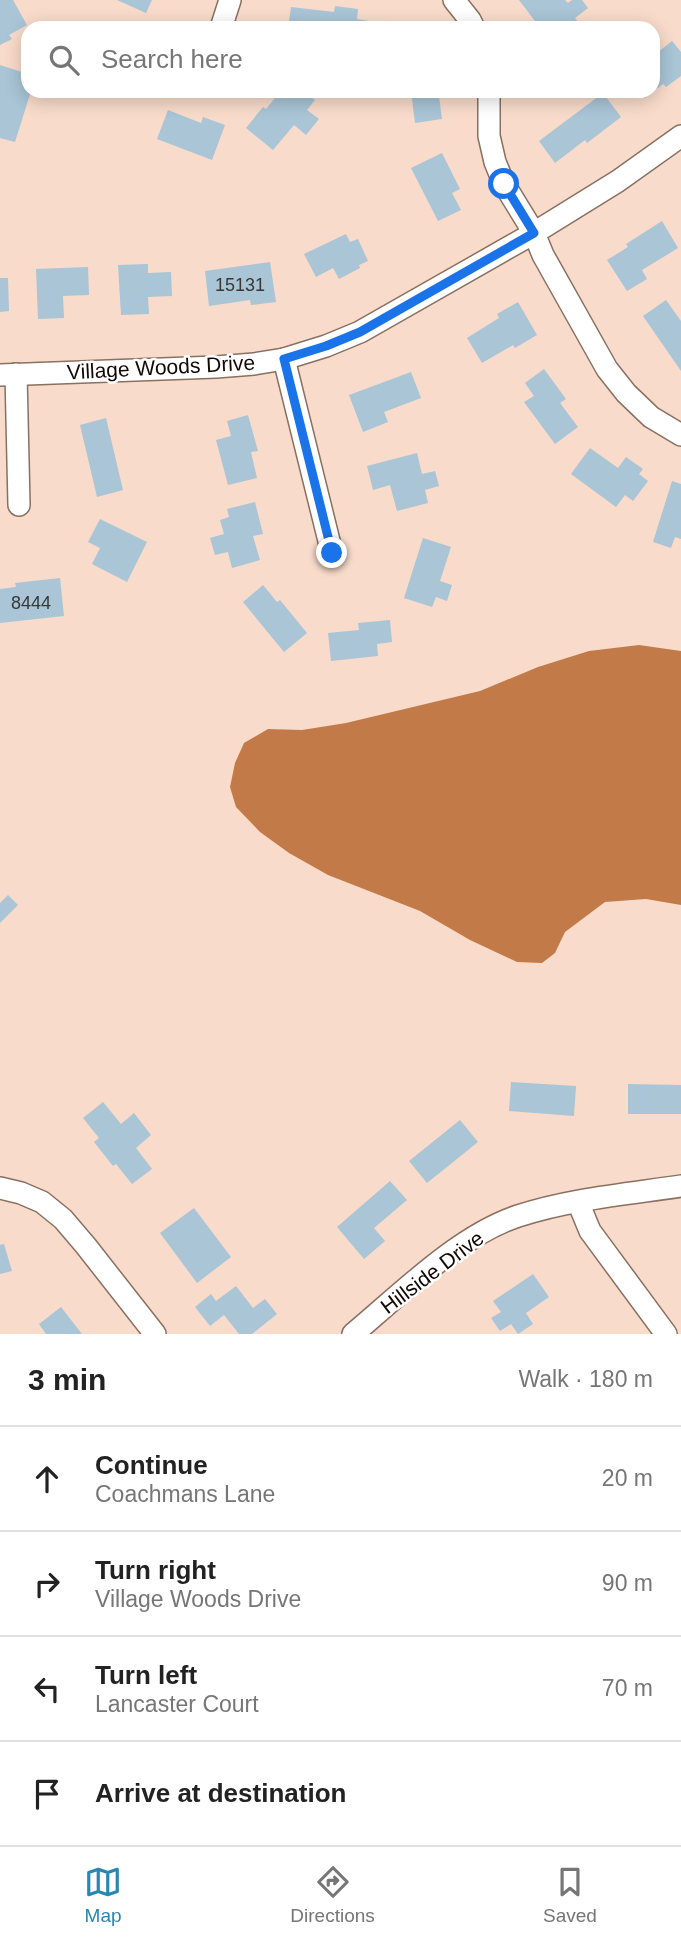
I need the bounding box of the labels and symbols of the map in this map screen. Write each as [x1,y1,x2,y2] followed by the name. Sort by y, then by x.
[488,168,519,199] route start
[215,275,265,295] house number: 15131
[66,351,256,383] street label: Village Woods Drive
[316,537,347,568] route end
[11,593,51,613] house number: 8444
[376,1226,488,1318] street label: Hillside Drive

